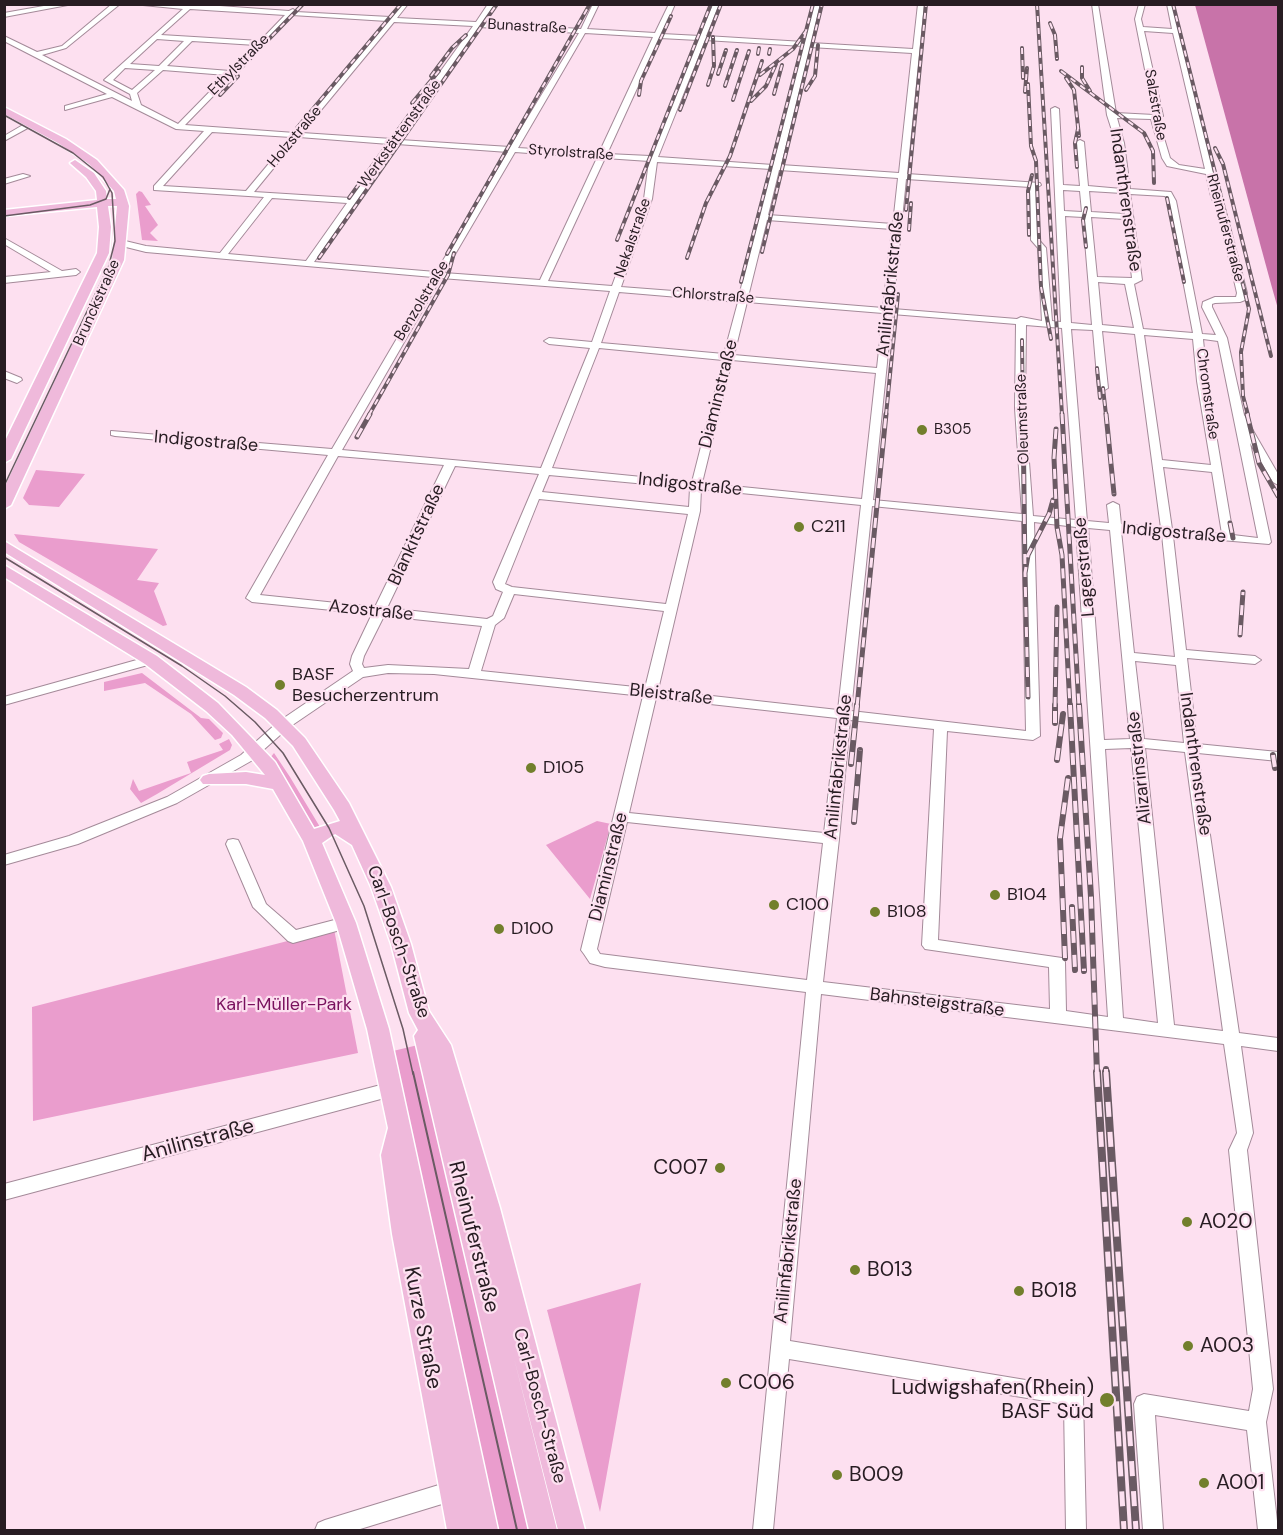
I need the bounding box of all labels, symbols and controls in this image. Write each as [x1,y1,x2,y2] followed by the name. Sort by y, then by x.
[487,16,567,38] street label: Bunastraße
[205,31,273,99] street label: Ethylstraße
[1140,68,1170,142] street label: Salzstraße
[355,76,445,192] street label: Werkstättenstraße
[264,103,326,171] street label: Holzstraße
[1104,127,1146,273] street label: Indanthrenstraße
[528,141,614,165] street label: Styrolstraße
[1202,172,1248,284] street label: Rheinuferstraße
[611,196,655,280] street label: Nekalstraße
[873,210,909,358] street label: Anilinfabrikstraße
[70,257,124,349] street label: Brunckstraße
[391,258,453,344] street label: Benzolstraße
[671,284,755,308] street label: Chlorstraße
[695,337,743,451] street label: Diaminstraße
[1192,347,1222,441] street label: Chromstraße
[1012,373,1034,465] street label: Oleumstraße
[934,421,971,439] place label: B305
[915,423,929,437] marker: B305
[153,427,259,457] street label: Indigostraße
[637,469,743,501] street label: Indigostraße
[384,481,450,589] street label: Blankitstraße
[811,516,846,538] place label: C211
[1070,516,1100,618] street label: Lagerstraße
[1121,518,1227,548] street label: Indigostraße
[792,520,806,534] marker: C211
[328,596,414,626] street label: Azostraße
[292,664,439,706] place label: BASF Besucherzentrum
[273,678,287,692] marker: BASF Besucherzentrum
[628,680,714,710] street label: Bleistraße
[1174,691,1216,837] street label: Indanthrenstraße
[821,693,857,841] street label: Anilinfabrikstraße
[1123,710,1157,826] street label: Alizarinstraße
[543,757,584,779] place label: D105
[524,761,538,775] marker: D105
[585,810,633,924] street label: Diaminstraße
[362,863,434,1021] street label: Carl-Bosch-Straße
[1007,884,1047,906] place label: B104
[988,888,1002,902] marker: B104
[786,894,829,916] place label: C100
[767,898,781,912] marker: C100
[887,901,927,923] place label: B108
[868,905,882,919] marker: B108
[511,918,554,940] place label: D100
[492,922,506,936] marker: D100
[868,984,1006,1022] street label: Bahnsteigstraße
[216,994,352,1016] park label: Karl-Müller-Park
[139,1114,257,1168] street label: Anilinstraße
[653,1155,708,1181] place label: C007
[442,1159,504,1315] street label: Rheinuferstraße
[713,1161,727,1175] marker: C007
[771,1177,807,1325] street label: Anilinfabrikstraße
[1199,1209,1253,1235] place label: A020
[1180,1215,1194,1229] marker: A020
[867,1257,913,1283] place label: B013
[848,1263,862,1277] marker: B013
[398,1265,446,1391] street label: Kurze Straße
[1031,1278,1077,1304] place label: B018
[1012,1284,1026,1298] marker: B018
[508,1326,570,1486] street label: Carl-Bosch-Straße
[1200,1333,1254,1359] place label: A003
[1181,1339,1195,1353] marker: A003
[738,1370,795,1396] place label: C006
[891,1375,1094,1425] place label: Ludwigshafen(Rhein) BASF Süd
[719,1376,733,1390] marker: C006
[1098,1391,1116,1409] marker: Ludwigshafen(Rhein) BASF Süd
[849,1462,904,1488] place label: B009
[830,1468,844,1482] marker: B009
[1216,1470,1264,1496] place label: A001
[1197,1476,1211,1490] marker: A001

